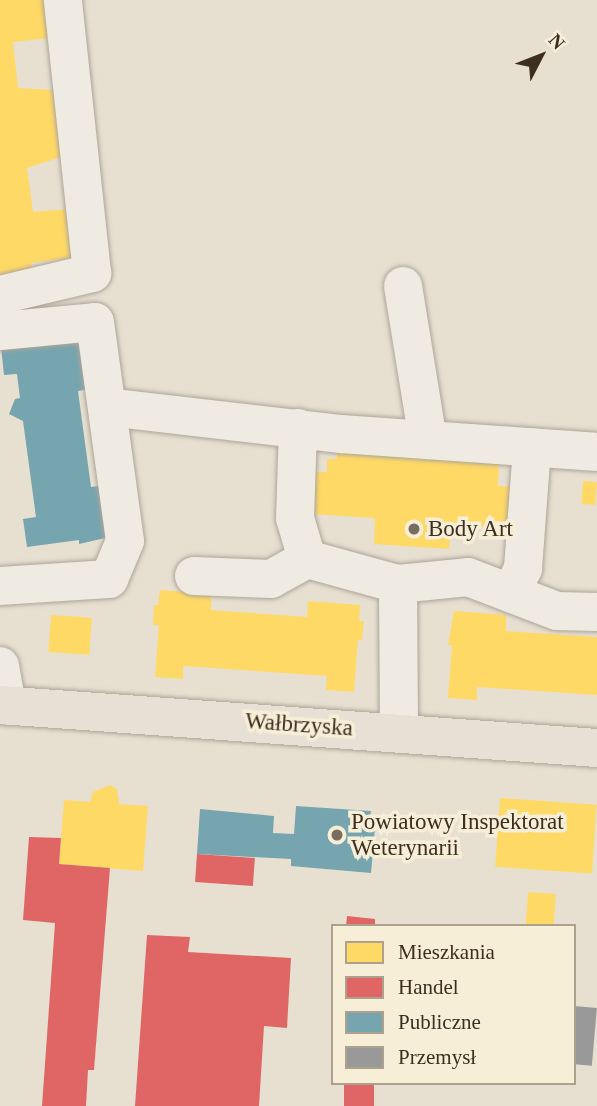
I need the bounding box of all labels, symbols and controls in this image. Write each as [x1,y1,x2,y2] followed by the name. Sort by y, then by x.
[506,21,576,91] north arrow
[545,29,569,54] text: N
[428,515,514,543] place label: Body Art
[406,521,422,537] marker: Body Art
[244,707,354,743] street label: Wałbrzyska
[351,808,564,862] place label: Powiatowy Inspektorat Weterynarii
[329,827,345,843] marker: Powiatowy Inspektorat Weterynarii
[331,924,576,1085] legend
[398,940,495,964] text: Mieszkania
[398,975,459,999] text: Handel
[398,1010,481,1034] text: Publiczne
[398,1045,476,1069] text: Przemysł

